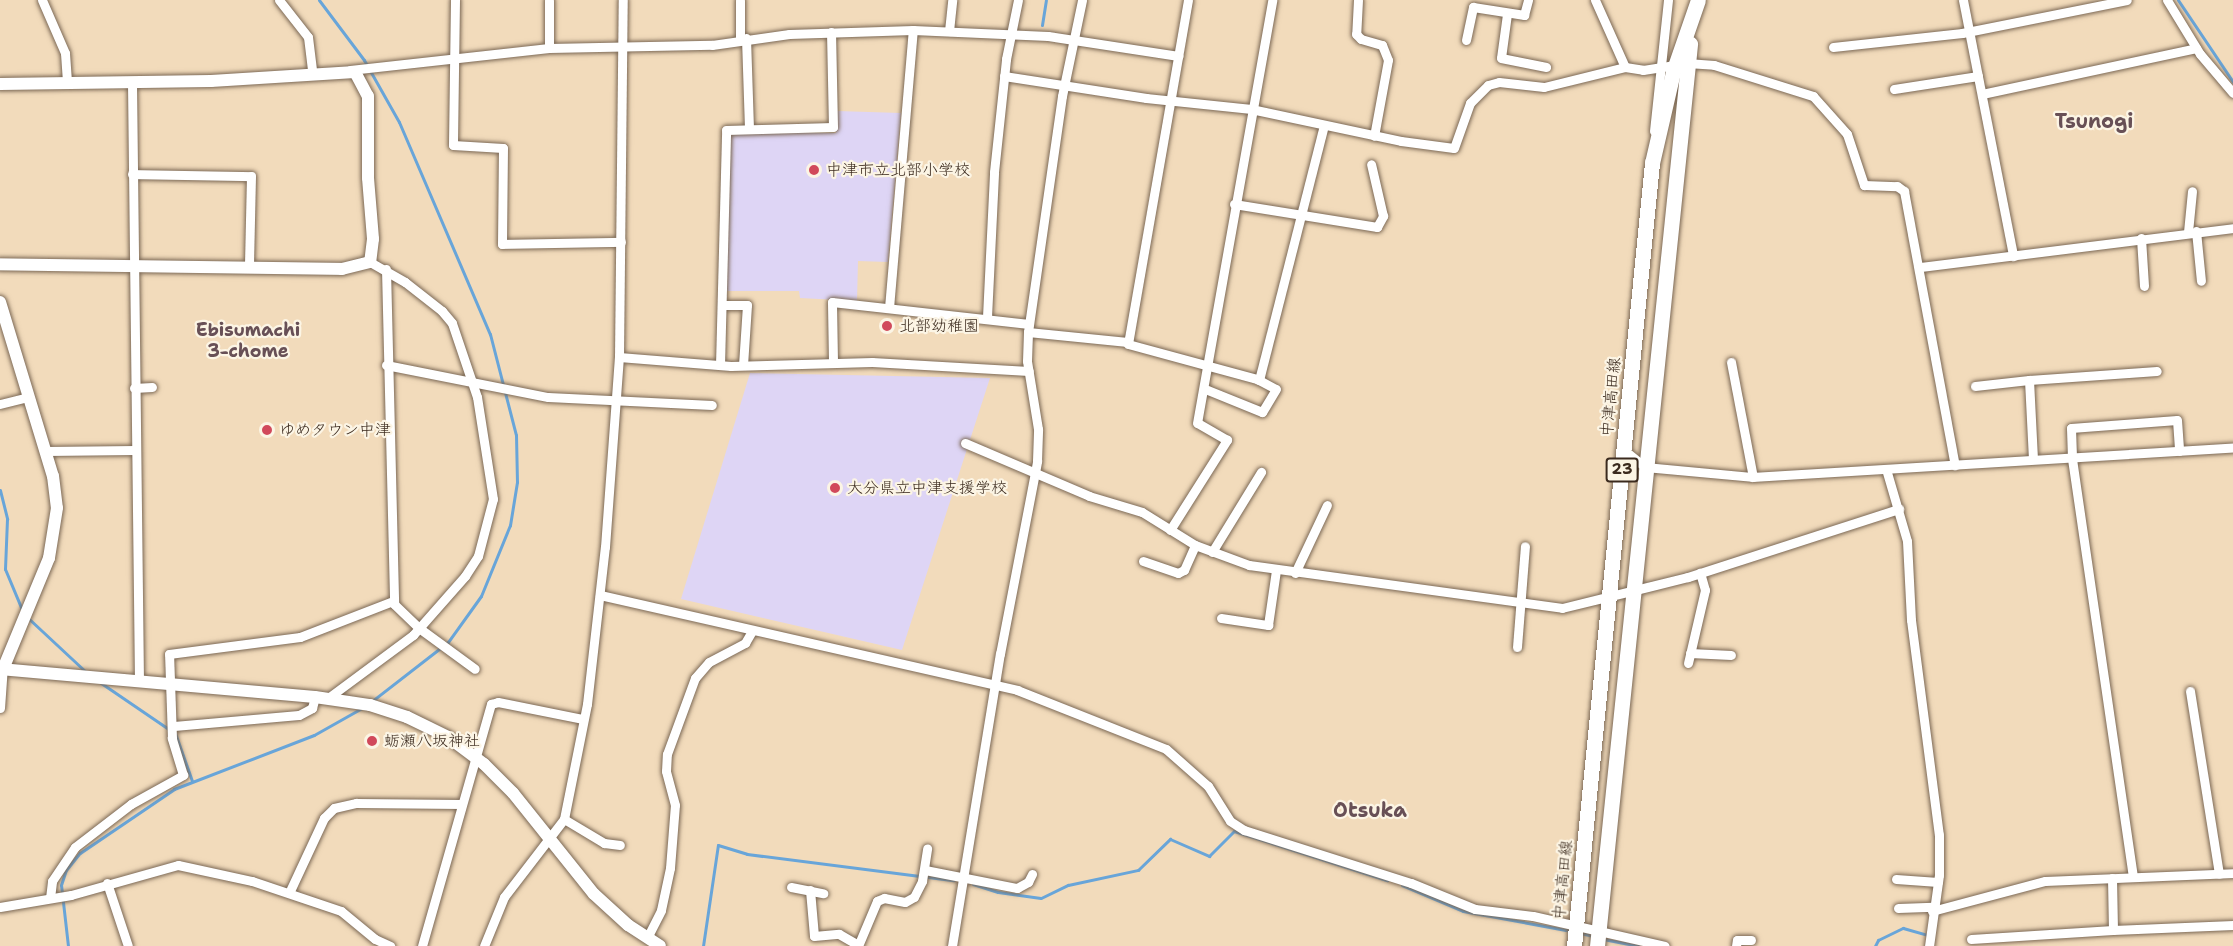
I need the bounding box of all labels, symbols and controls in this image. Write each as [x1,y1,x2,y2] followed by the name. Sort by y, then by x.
[2055,109,2133,133] district label: Tsunogi
[826,160,970,180] place label: 中津市立北部小学校
[807,163,821,177] marker: 中津市立北部小学校
[899,316,979,336] place label: 北部幼稚園
[880,319,894,333] marker: 北部幼稚園
[196,320,300,362] district label: Ebisumachi 3-chome
[1597,356,1625,438] street label: 中津高田線
[279,420,391,440] place label: ゆめタウン中津
[260,423,274,437] marker: ゆめタウン中津
[1606,458,1638,482] road number: 23
[847,478,1007,498] place label: 大分県立中津支援学校
[828,481,842,495] marker: 大分県立中津支援学校
[384,731,480,751] place label: 蛎瀬八坂神社
[365,734,379,748] marker: 蛎瀬八坂神社
[1333,798,1407,822] district label: Otsuka
[1549,839,1577,921] street label: 中津高田線

